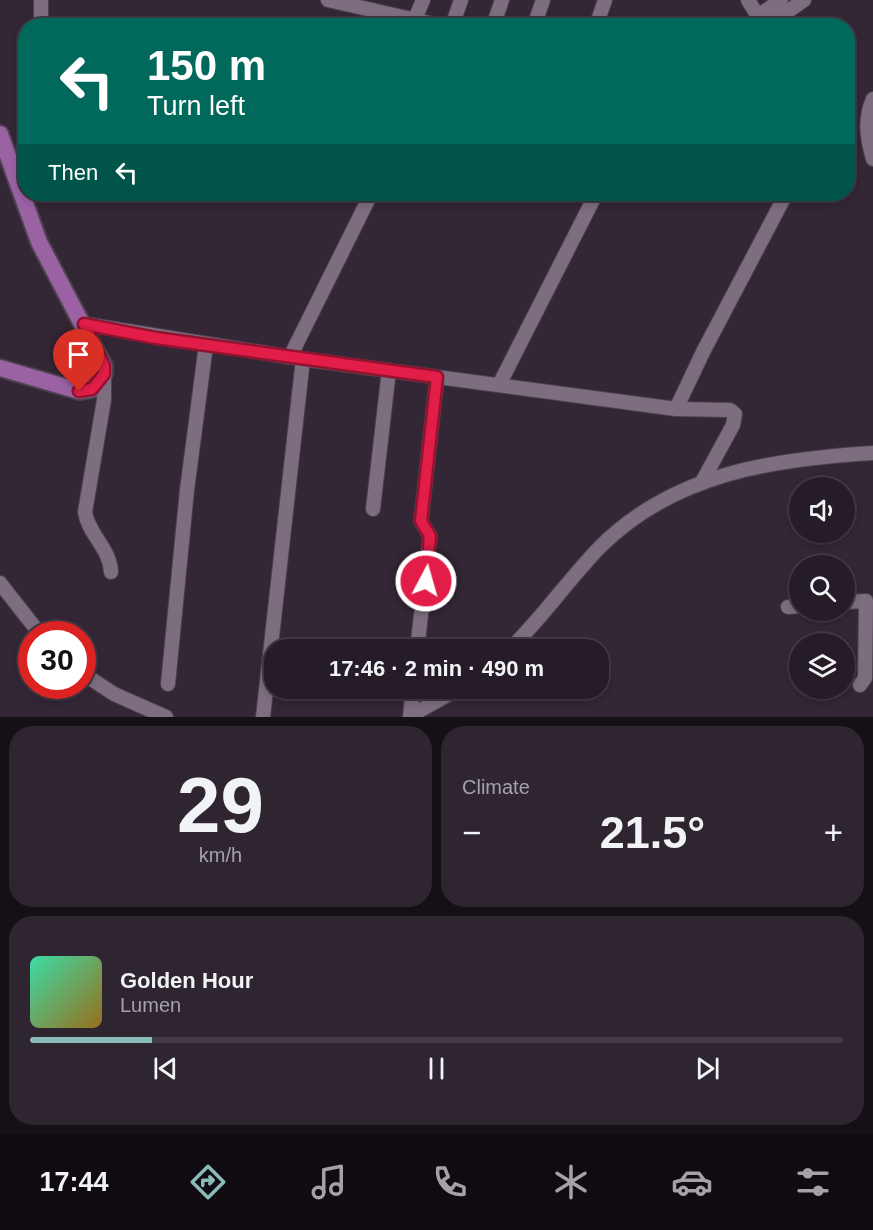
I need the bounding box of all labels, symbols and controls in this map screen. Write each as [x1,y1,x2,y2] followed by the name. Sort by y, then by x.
[48,42,126,120] icon: left
[147,42,266,89] text: 150 m
[147,91,245,121] text: Turn left
[110,156,143,189] icon: left
[48,160,98,185] text: Then
[53,329,104,391] pin
[62,338,95,371] icon: arrive
[789,477,855,699] map controls
[789,477,855,543] button: sound
[394,549,458,613] position arrow
[789,555,855,621] button: search
[18,621,96,699] speed limit sign: 30
[789,633,855,699] button: layers
[329,656,544,681] text: 17:46 · 2 min · 490 m
[177,761,264,849] text: 29
[462,776,530,798] text: Climate
[600,807,705,858] text: 21.5°
[462,814,481,851] text: −
[824,814,843,851] text: +
[199,844,242,866] text: km/h
[120,968,253,993] text: Golden Hour
[120,994,181,1016] text: Lumen
[149,1052,182,1085] icon: previous
[420,1052,453,1085] icon: pause
[691,1052,724,1085] icon: next
[187,1161,229,1203] icon: directions
[308,1161,350,1203] icon: music
[429,1161,471,1203] icon: phone
[550,1161,592,1203] icon: climate
[671,1161,713,1203] icon: car
[792,1161,834,1203] icon: filters
[39,1167,108,1197] text: 17:44

